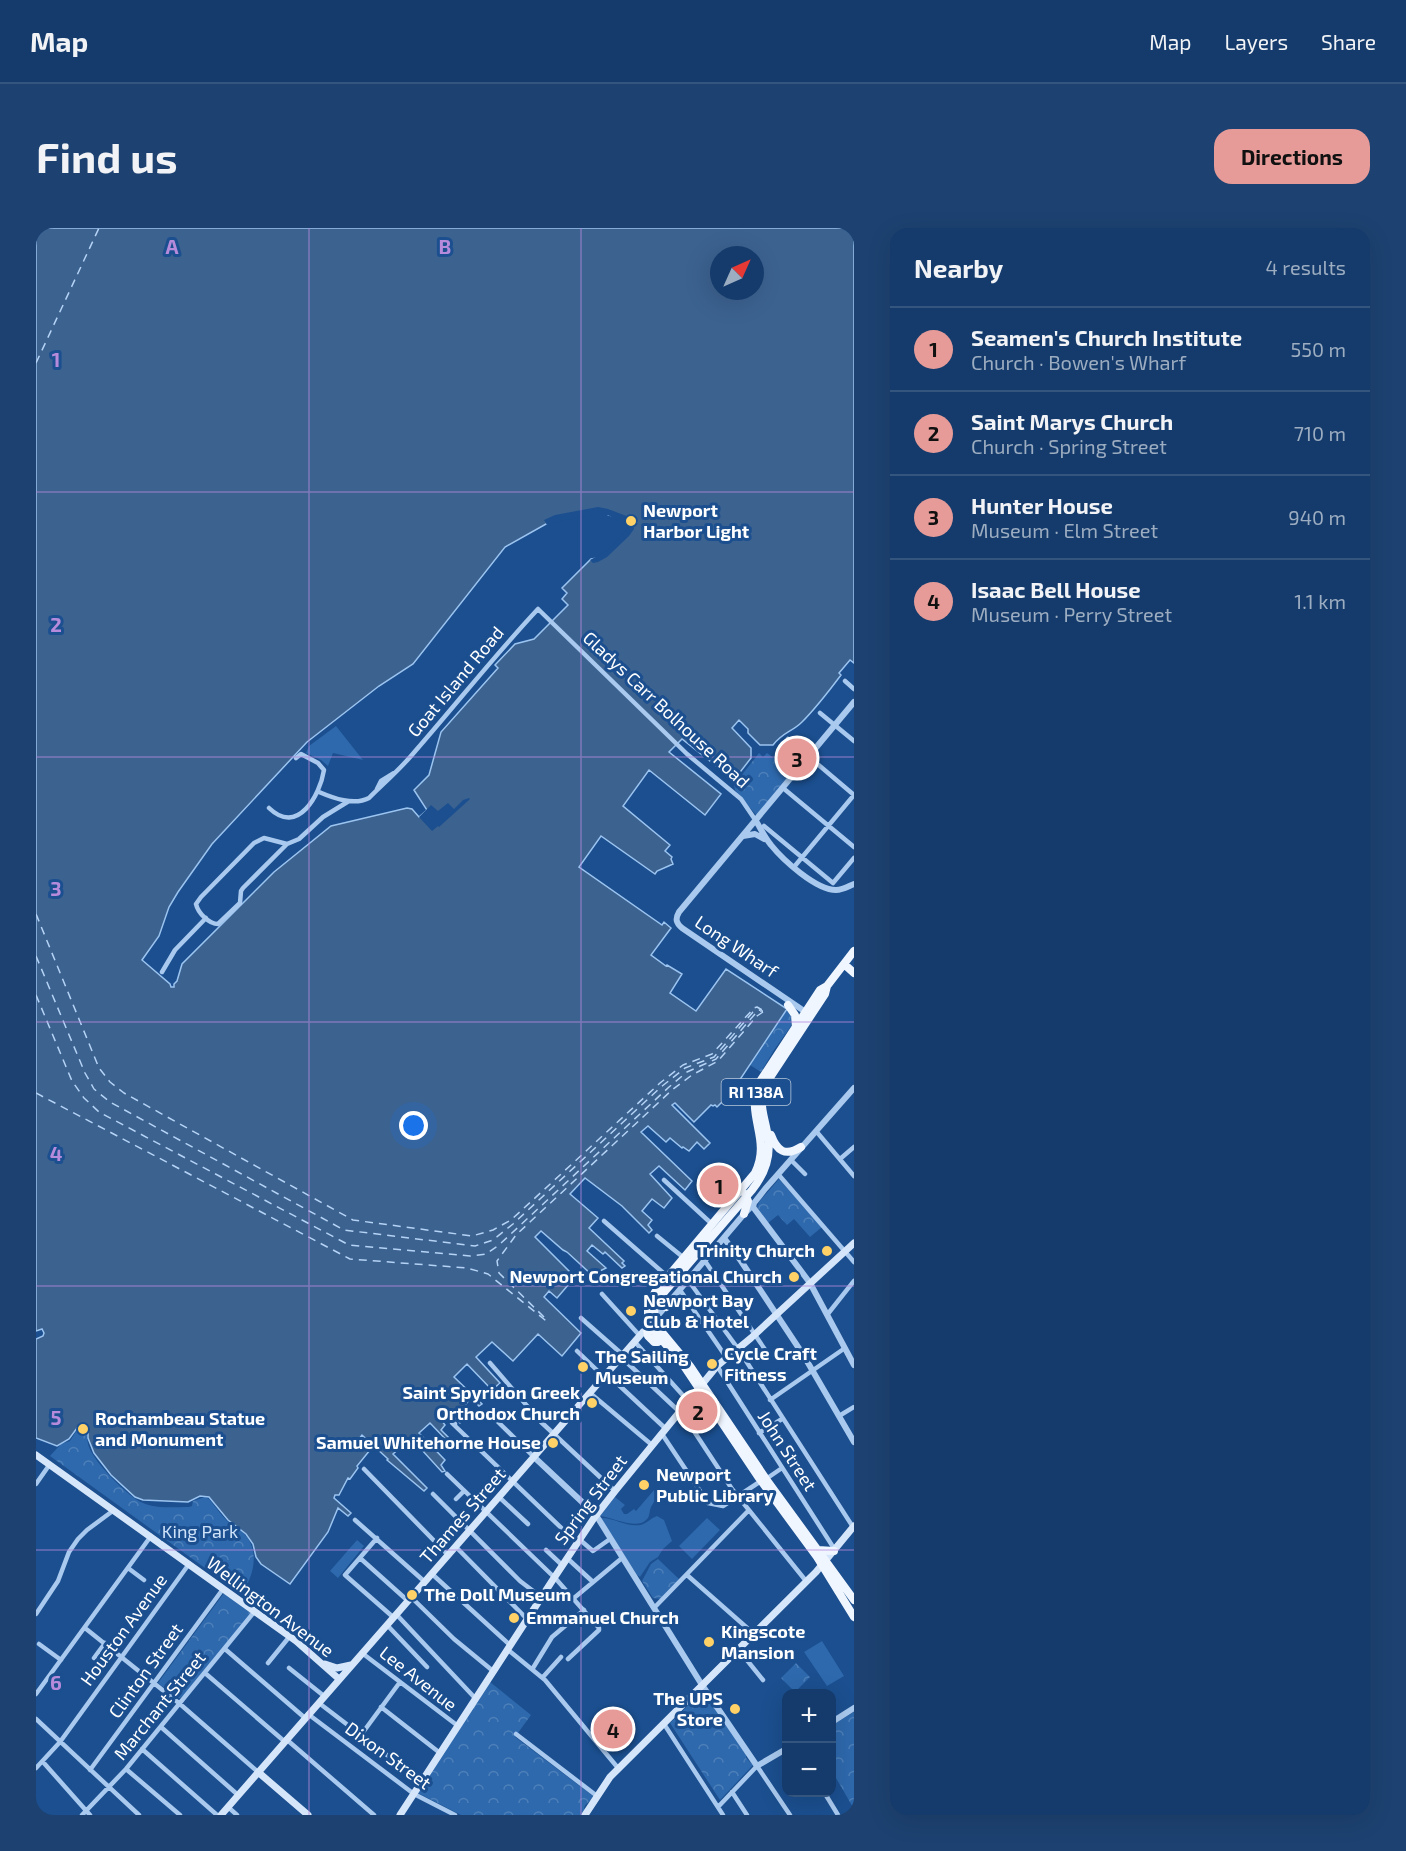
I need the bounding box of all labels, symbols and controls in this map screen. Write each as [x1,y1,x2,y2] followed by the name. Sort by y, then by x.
[30,24,88,58] text: Map
[1149,29,1191,54] text: Map
[1224,29,1288,54] text: Layers
[1321,29,1376,54] text: Share
[1214,129,1370,184] button: Directions
[36,131,178,181] text: Find us
[165,234,179,258] text: A
[439,234,451,258] text: B
[710,246,764,300] north arrow
[914,252,1003,283] text: Nearby
[1266,255,1346,279] text: 4 results
[971,324,1242,350] text: Seamen's Church Institute
[929,337,938,361] text: 1
[1291,337,1346,361] text: 550 m
[52,347,60,371] text: 1
[971,350,1186,374] text: Church · Bowen's Wharf
[971,408,1173,434] text: Saint Marys Church
[928,421,939,445] text: 2
[1294,421,1346,445] text: 710 m
[971,434,1167,458] text: Church · Spring Street
[971,492,1113,518] text: Hunter House
[643,499,750,542] place label: Newport Harbor Light
[928,505,939,529] text: 3
[1288,505,1346,529] text: 940 m
[624,514,638,528] marker: Newport Harbor Light
[971,518,1158,542] text: Museum · Elm Street
[971,576,1141,602] text: Isaac Bell House
[927,589,940,613] text: 4
[1294,589,1346,613] text: 1.1 km
[971,602,1172,626] text: Museum · Perry Street
[50,612,62,636] text: 2
[403,622,508,741] street label: Goat Island Road
[579,626,755,792] street label: Gladys Carr Bolhouse Road
[778,736,816,780] pin: 3
[50,876,62,900] text: 3
[691,910,783,983] street label: Long Wharf
[722,1079,790,1105] road number: RI 138A
[399,1111,428,1140] your location
[50,1141,63,1165] text: 4
[700,1162,738,1208] pin: 1
[696,1239,815,1261] place label: Trinity Church
[820,1244,834,1258] marker: Trinity Church
[509,1265,782,1287] place label: Newport Congregational Church
[787,1270,801,1284] marker: Newport Congregational Church
[643,1289,754,1332] place label: Newport Bay Club & Hotel
[624,1304,638,1318] marker: Newport Bay Club & Hotel
[724,1342,817,1385] place label: Cycle Craft Fitness
[595,1345,689,1388] place label: The Sailing Museum
[705,1357,719,1371] marker: Cycle Craft Fitness
[576,1360,590,1374] marker: The Sailing Museum
[402,1381,580,1424] place label: Saint Spyridon Greek Orthodox Church
[678,1388,718,1434] pin: 2
[585,1396,599,1410] marker: Saint Spyridon Greek Orthodox Church
[50,1405,62,1429] text: 5
[754,1406,822,1495] street label: John Street
[95,1407,265,1450] place label: Rochambeau Statue and Monument
[76,1422,90,1436] marker: Rochambeau Statue and Monument
[316,1431,541,1453] place label: Samuel Whitehorne House
[546,1436,560,1450] marker: Samuel Whitehorne House
[549,1450,631,1549] street label: Spring Street
[415,1463,510,1568] street label: Thames Street
[656,1463,774,1506] place label: Newport Public Library
[637,1478,651,1492] marker: Newport Public Library
[162,1520,238,1542] park label: King Park
[203,1551,339,1661] street label: Wellington Avenue
[75,1569,171,1690] street label: Houston Avenue
[424,1583,571,1605] place label: The Doll Museum
[405,1588,419,1602] marker: The Doll Museum
[526,1606,679,1628] place label: Emmanuel Church
[507,1611,521,1625] marker: Emmanuel Church
[103,1618,187,1722] street label: Clinton Street
[721,1620,805,1663] place label: Kingscote Mansion
[702,1635,716,1649] marker: Kingscote Mansion
[375,1641,462,1715] street label: Lee Avenue
[109,1647,210,1764] street label: Marchant Street
[50,1670,62,1694] text: 6
[653,1687,723,1730] place label: The UPS Store
[782,1689,836,1797] map controls
[782,1689,836,1743] button: +
[728,1702,742,1716] marker: The UPS Store
[594,1706,632,1752] pin: 4
[341,1717,436,1794] street label: Dixon Street
[782,1743,836,1797] button: −

